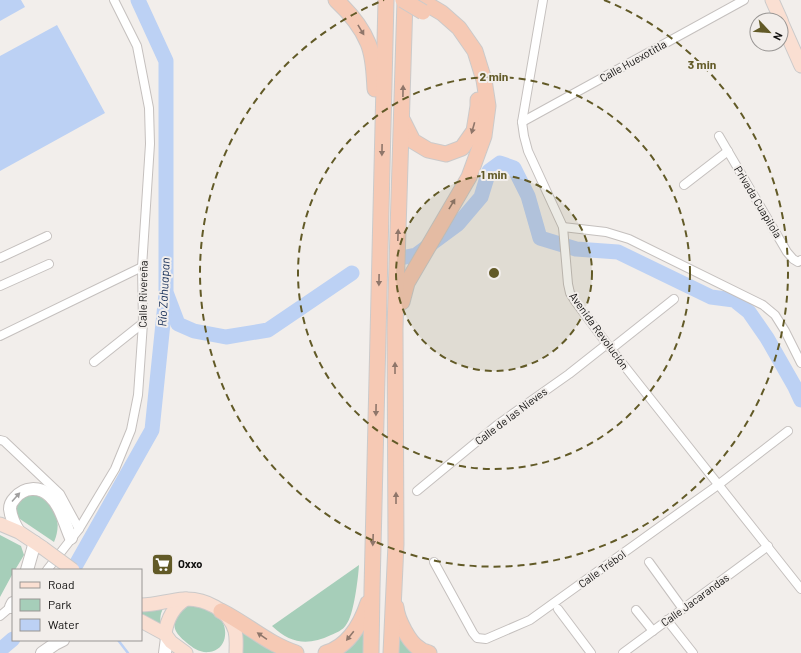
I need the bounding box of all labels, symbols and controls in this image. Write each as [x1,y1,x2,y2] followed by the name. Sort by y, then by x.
[749,12,789,52] north arrow
[357,24,364,36] one-way arrow
[771,30,786,43] text: N
[597,37,668,84] street label: Calle Huexotitla
[688,57,716,71] text: 3 min
[480,69,508,83] text: 2 min
[399,85,406,97] one-way arrow
[470,121,476,134] one-way arrow
[379,144,385,157] one-way arrow
[732,163,785,240] street label: Privada Cuapilola
[481,167,507,181] text: 1 min
[449,198,456,210] one-way arrow
[395,228,401,241] one-way arrow
[154,257,172,327] water label: Río Zahuapan
[135,260,150,328] street label: Calle Rivereña
[487,266,501,280] centre of rings
[376,274,382,287] one-way arrow
[567,290,632,372] street label: Avenida Revolución
[392,361,398,374] one-way arrow
[472,384,549,447] street label: Calle de las Nieves
[373,404,379,417] one-way arrow
[393,491,399,504] one-way arrow
[12,492,21,502] one-way arrow
[370,534,376,547] one-way arrow
[576,547,628,590] street label: Calle Trébol
[149,551,175,577] supermarket icon: Oxxo
[178,557,202,570] place label: Oxxo
[12,569,142,641] legend
[658,571,731,629] street label: Calle Jacarandas
[48,577,75,591] text: Road
[48,597,72,611] text: Park
[48,617,80,631] text: Water
[346,631,355,642] one-way arrow
[256,632,267,640] one-way arrow

